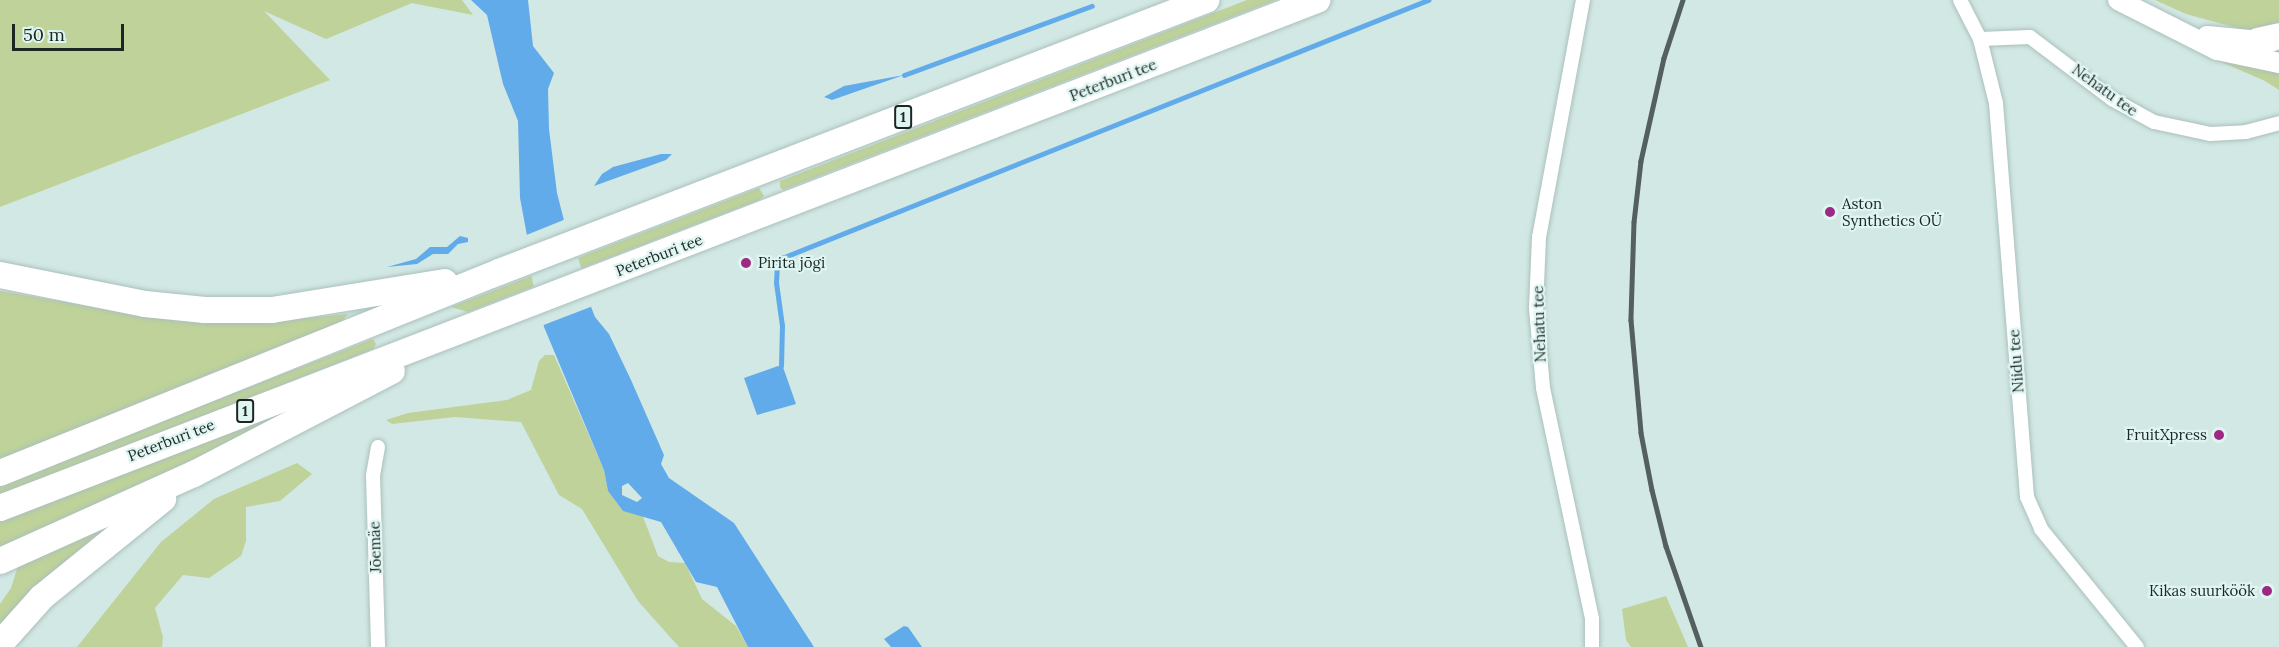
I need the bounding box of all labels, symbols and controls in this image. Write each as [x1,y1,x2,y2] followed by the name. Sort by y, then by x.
[15,12,128,50] scale bar
[23,23,65,46] text: 50 m
[1067,55,1159,105] street label: Peterburi tee
[2069,60,2141,120] street label: Nehatu tee
[894,106,912,128] road number: 1
[1842,194,1942,229] place label: Aston Synthetics OÜ
[1823,205,1837,219] marker: Aston Synthetics OÜ
[613,230,705,280] street label: Peterburi tee
[758,254,825,272] place label: Pirita jõgi
[739,256,753,270] marker: Pirita jõgi
[1529,285,1549,363] street label: Nehatu tee
[2005,329,2027,393] street label: Niidu tee
[236,400,254,422] road number: 1
[125,415,217,465] street label: Peterburi tee
[2126,426,2207,444] place label: FruitXpress
[2212,428,2226,442] marker: FruitXpress
[365,521,385,573] street label: Jõemäe
[2149,582,2255,600] place label: Kikas suurköök
[2260,584,2274,598] marker: Kikas suurköök

